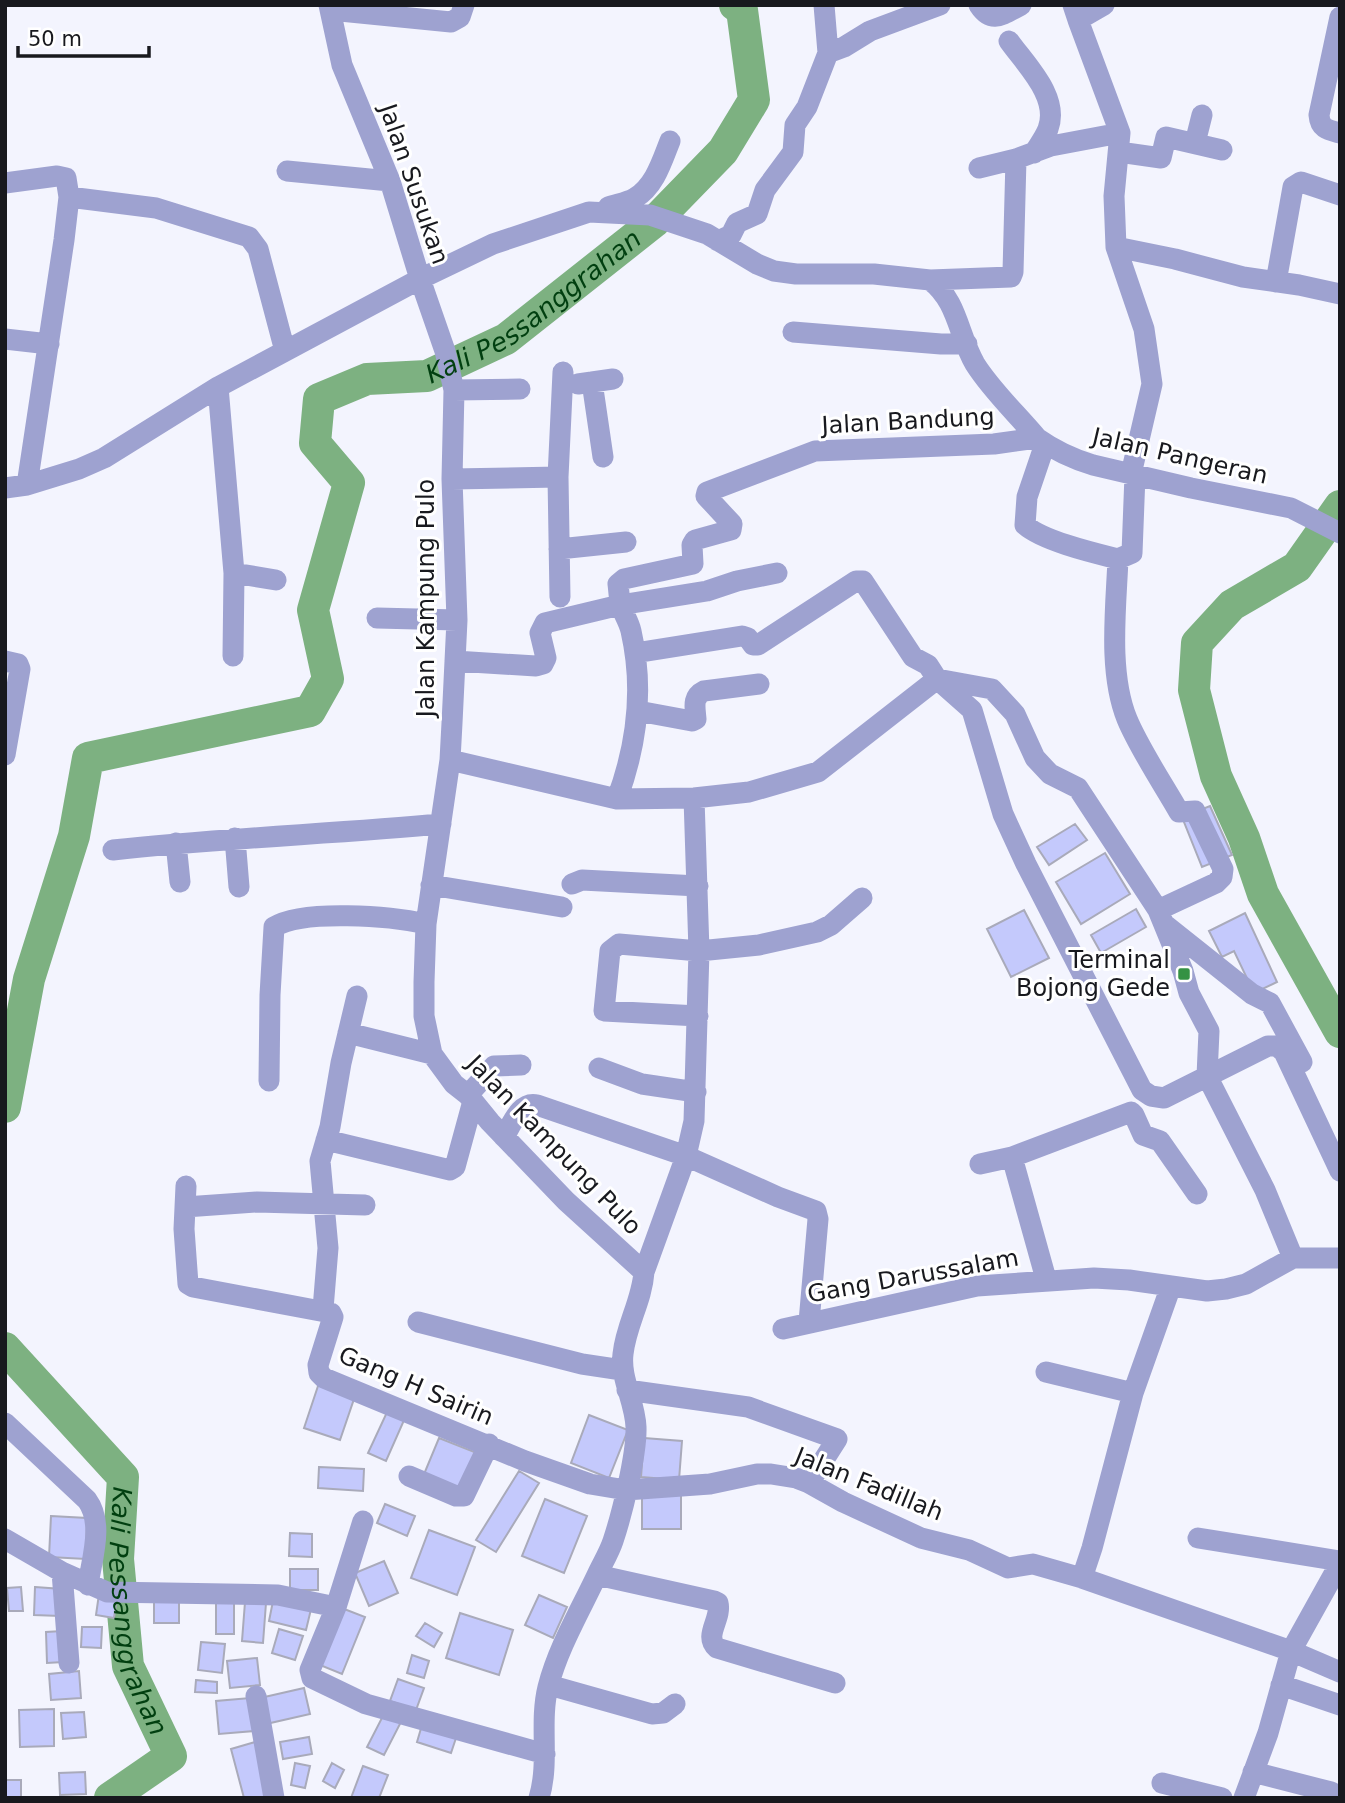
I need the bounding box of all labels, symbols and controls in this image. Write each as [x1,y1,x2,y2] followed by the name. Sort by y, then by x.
[18,14,149,58] scale bar
[28,27,82,51] text: 50 m
[373,98,455,268] street label: Jalan Susukan
[421,223,647,389] water label: Kali Pessanggrahan
[819,402,995,440] street label: Jalan Bandung
[1088,422,1270,490] street label: Jalan Pangeran
[412,479,440,719] street label: Jalan Kampung Pulo
[1016,946,1170,1002] place label: Terminal Bojong Gede
[1176,966,1192,982] marker: Terminal Bojong Gede
[460,1048,647,1241] street label: Jalan Kampung Pulo
[805,1244,1021,1308] street label: Gang Darussalam
[334,1341,498,1431] street label: Gang H Sairin
[789,1441,947,1526] street label: Jalan Fadillah
[103,1486,174,1740] water label: Kali Pessanggrahan

